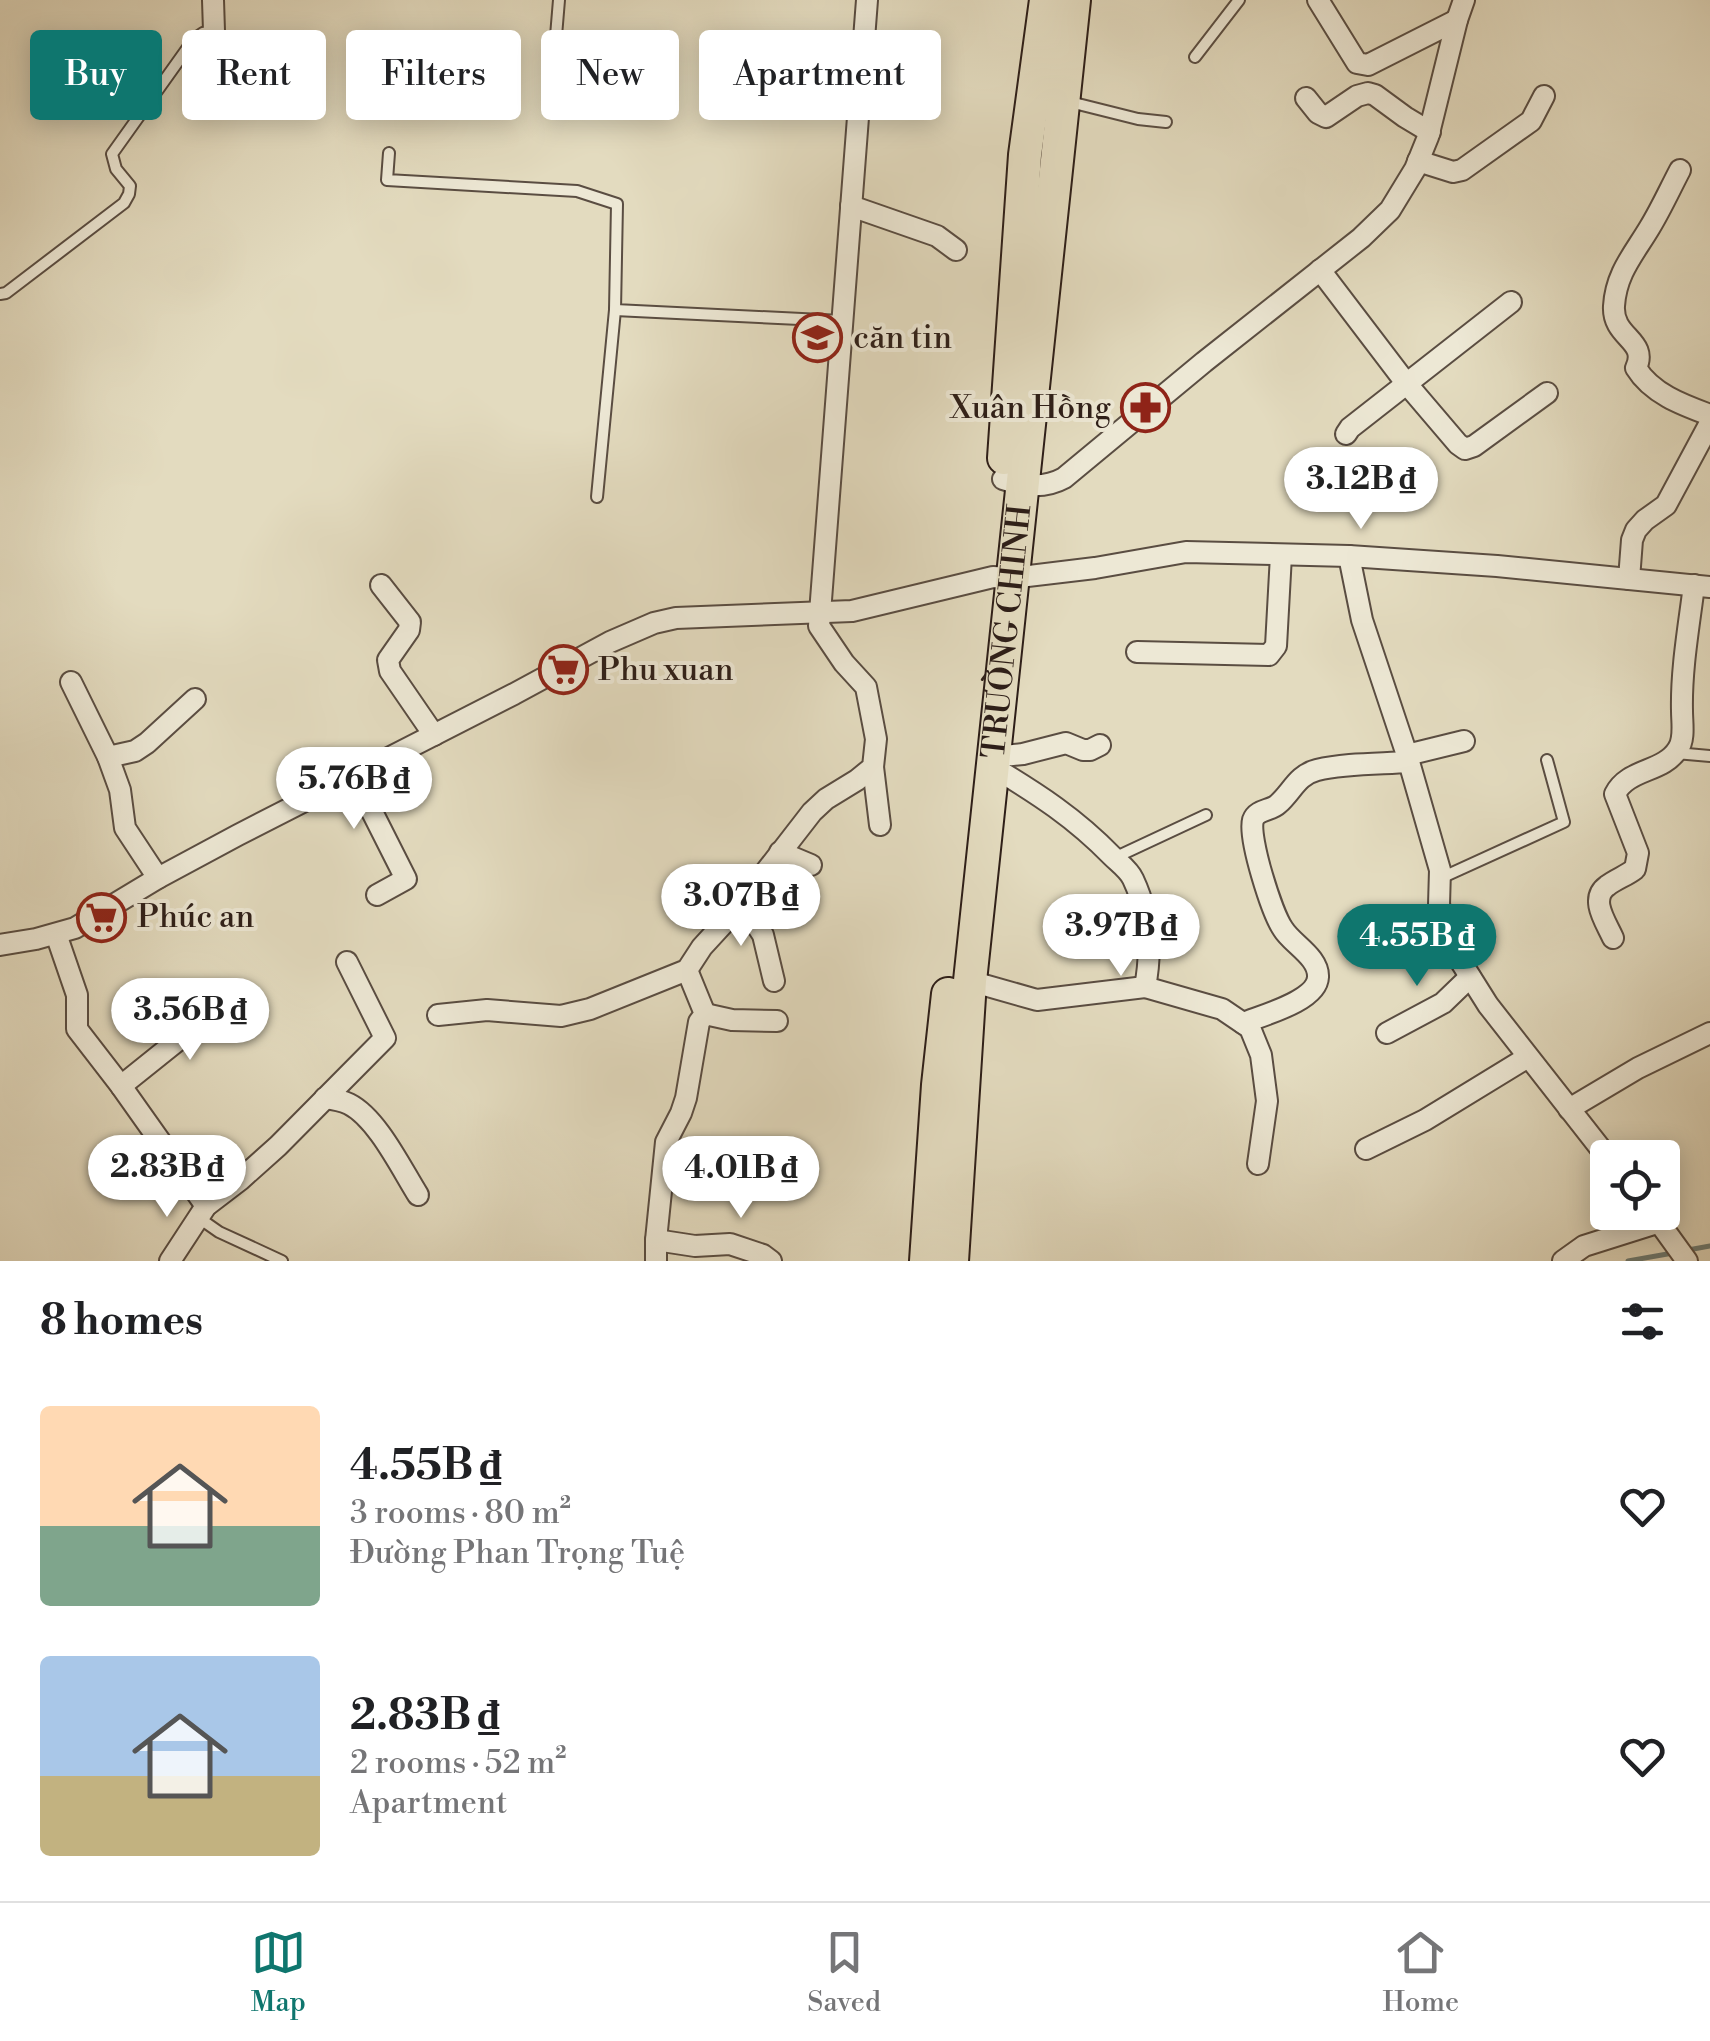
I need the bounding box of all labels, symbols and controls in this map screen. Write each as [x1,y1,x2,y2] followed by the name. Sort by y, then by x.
[30,30,162,120] chip: Buy
[182,30,326,120] chip: Rent
[346,30,521,120] chip: Filters
[541,30,679,120] chip: New
[699,30,941,120] chip: Apartment
[792,312,844,364] school or university icon: căn tin
[853,318,952,358] place label: căn tin
[1120,382,1172,434] pharmacy icon: Xuân Hồng
[949,388,1111,428] place label: Xuân Hồng
[1269,447,1453,532] pin: 3.12B ₫
[1306,459,1416,499] text: 3.12B ₫
[974,502,1040,761] street label: TRƯỜNG CHINH
[537,644,589,696] supermarket icon: Phu xuan
[598,650,734,690] place label: Phu xuan
[262,747,446,832] pin: 5.76B ₫
[298,759,410,799] text: 5.76B ₫
[649,864,833,949] pin: 3.07B ₫
[683,876,799,916] text: 3.07B ₫
[76,891,128,943] supermarket icon: Phúc an
[1029,894,1213,979] pin: 3.97B ₫
[137,897,254,937] place label: Phúc an
[1325,904,1509,989] pin: 4.55B ₫
[1065,906,1177,946] text: 3.97B ₫
[1359,916,1475,956] text: 4.55B ₫
[98,978,282,1063] pin: 3.56B ₫
[133,990,247,1030] text: 3.56B ₫
[75,1135,259,1220] pin: 2.83B ₫
[649,1136,833,1221] pin: 4.01B ₫
[1590,1140,1680,1230] map controls
[1590,1140,1680,1230] button: locate
[110,1147,224,1187] text: 2.83B ₫
[684,1148,798,1188] text: 4.01B ₫
[1615,1294,1670,1349] icon: filters
[40,1295,203,1348] text: 8 homes
[350,1440,502,1493] text: 4.55B ₫
[120,1446,240,1566] icon: home
[1615,1479,1670,1534] icon: heart
[350,1493,571,1533] text: 3 rooms · 80 m²
[350,1533,685,1573] text: Đường Phan Trọng Tuệ
[350,1690,500,1743] text: 2.83B ₫
[120,1696,240,1816] icon: home
[1615,1729,1670,1784] icon: heart
[350,1743,566,1783] text: 2 rooms · 52 m²
[350,1783,507,1823] text: Apartment
[251,1925,306,2020] tab: Map
[807,1925,881,2020] tab: Saved
[1382,1925,1459,2020] tab: Home

